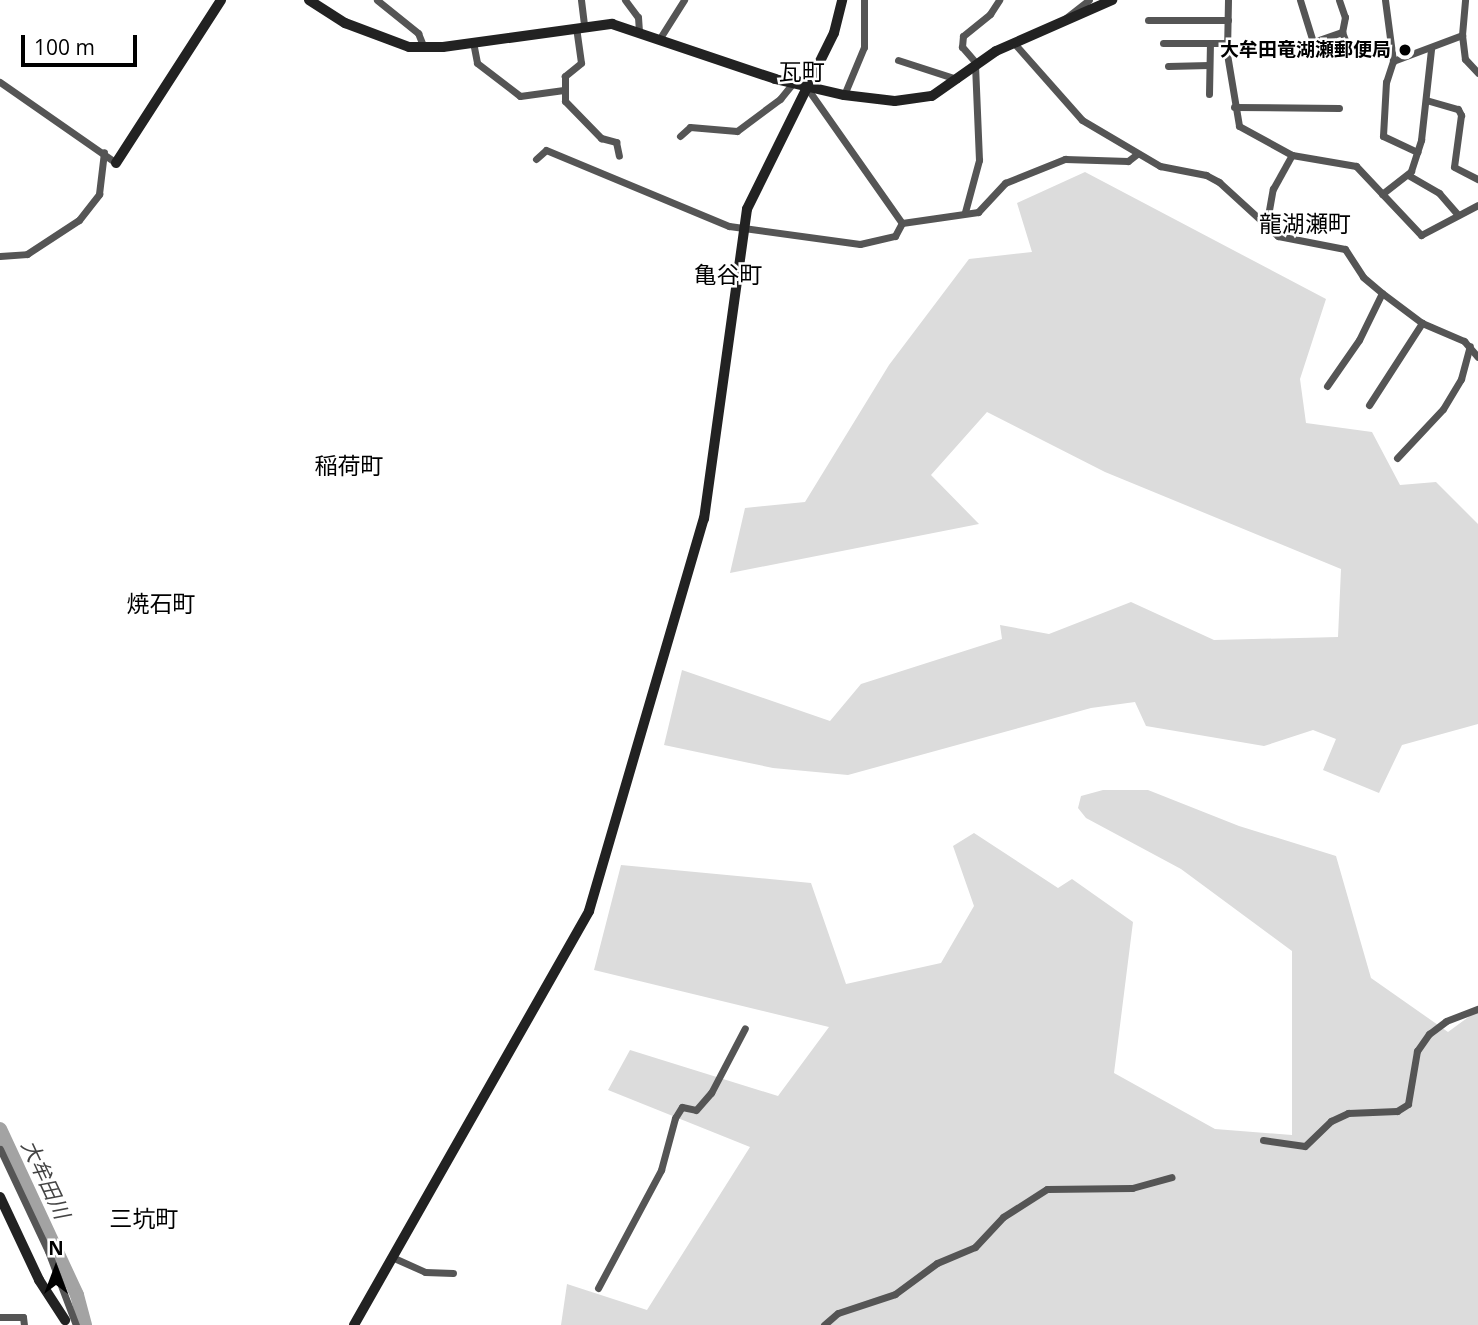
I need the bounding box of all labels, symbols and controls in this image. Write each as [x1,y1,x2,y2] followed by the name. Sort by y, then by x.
[24,21,140,65] scale bar
[34,33,95,61] text: 100 m
[1220,39,1391,61] place label: 大牟田竜湖瀬郵便局
[1397,42,1413,58] marker: 大牟田竜湖瀬郵便局
[779,57,825,85] district label: 瓦町
[1259,209,1351,237] district label: 龍湖瀬町
[694,260,762,288] district label: 亀谷町
[315,451,383,479] district label: 稲荷町
[127,589,195,617] district label: 焼石町
[17,1136,75,1222] water label: 大牟田川
[110,1204,178,1232] district label: 三坑町
[21,1234,91,1304] north arrow
[48,1235,64,1261] text: N

